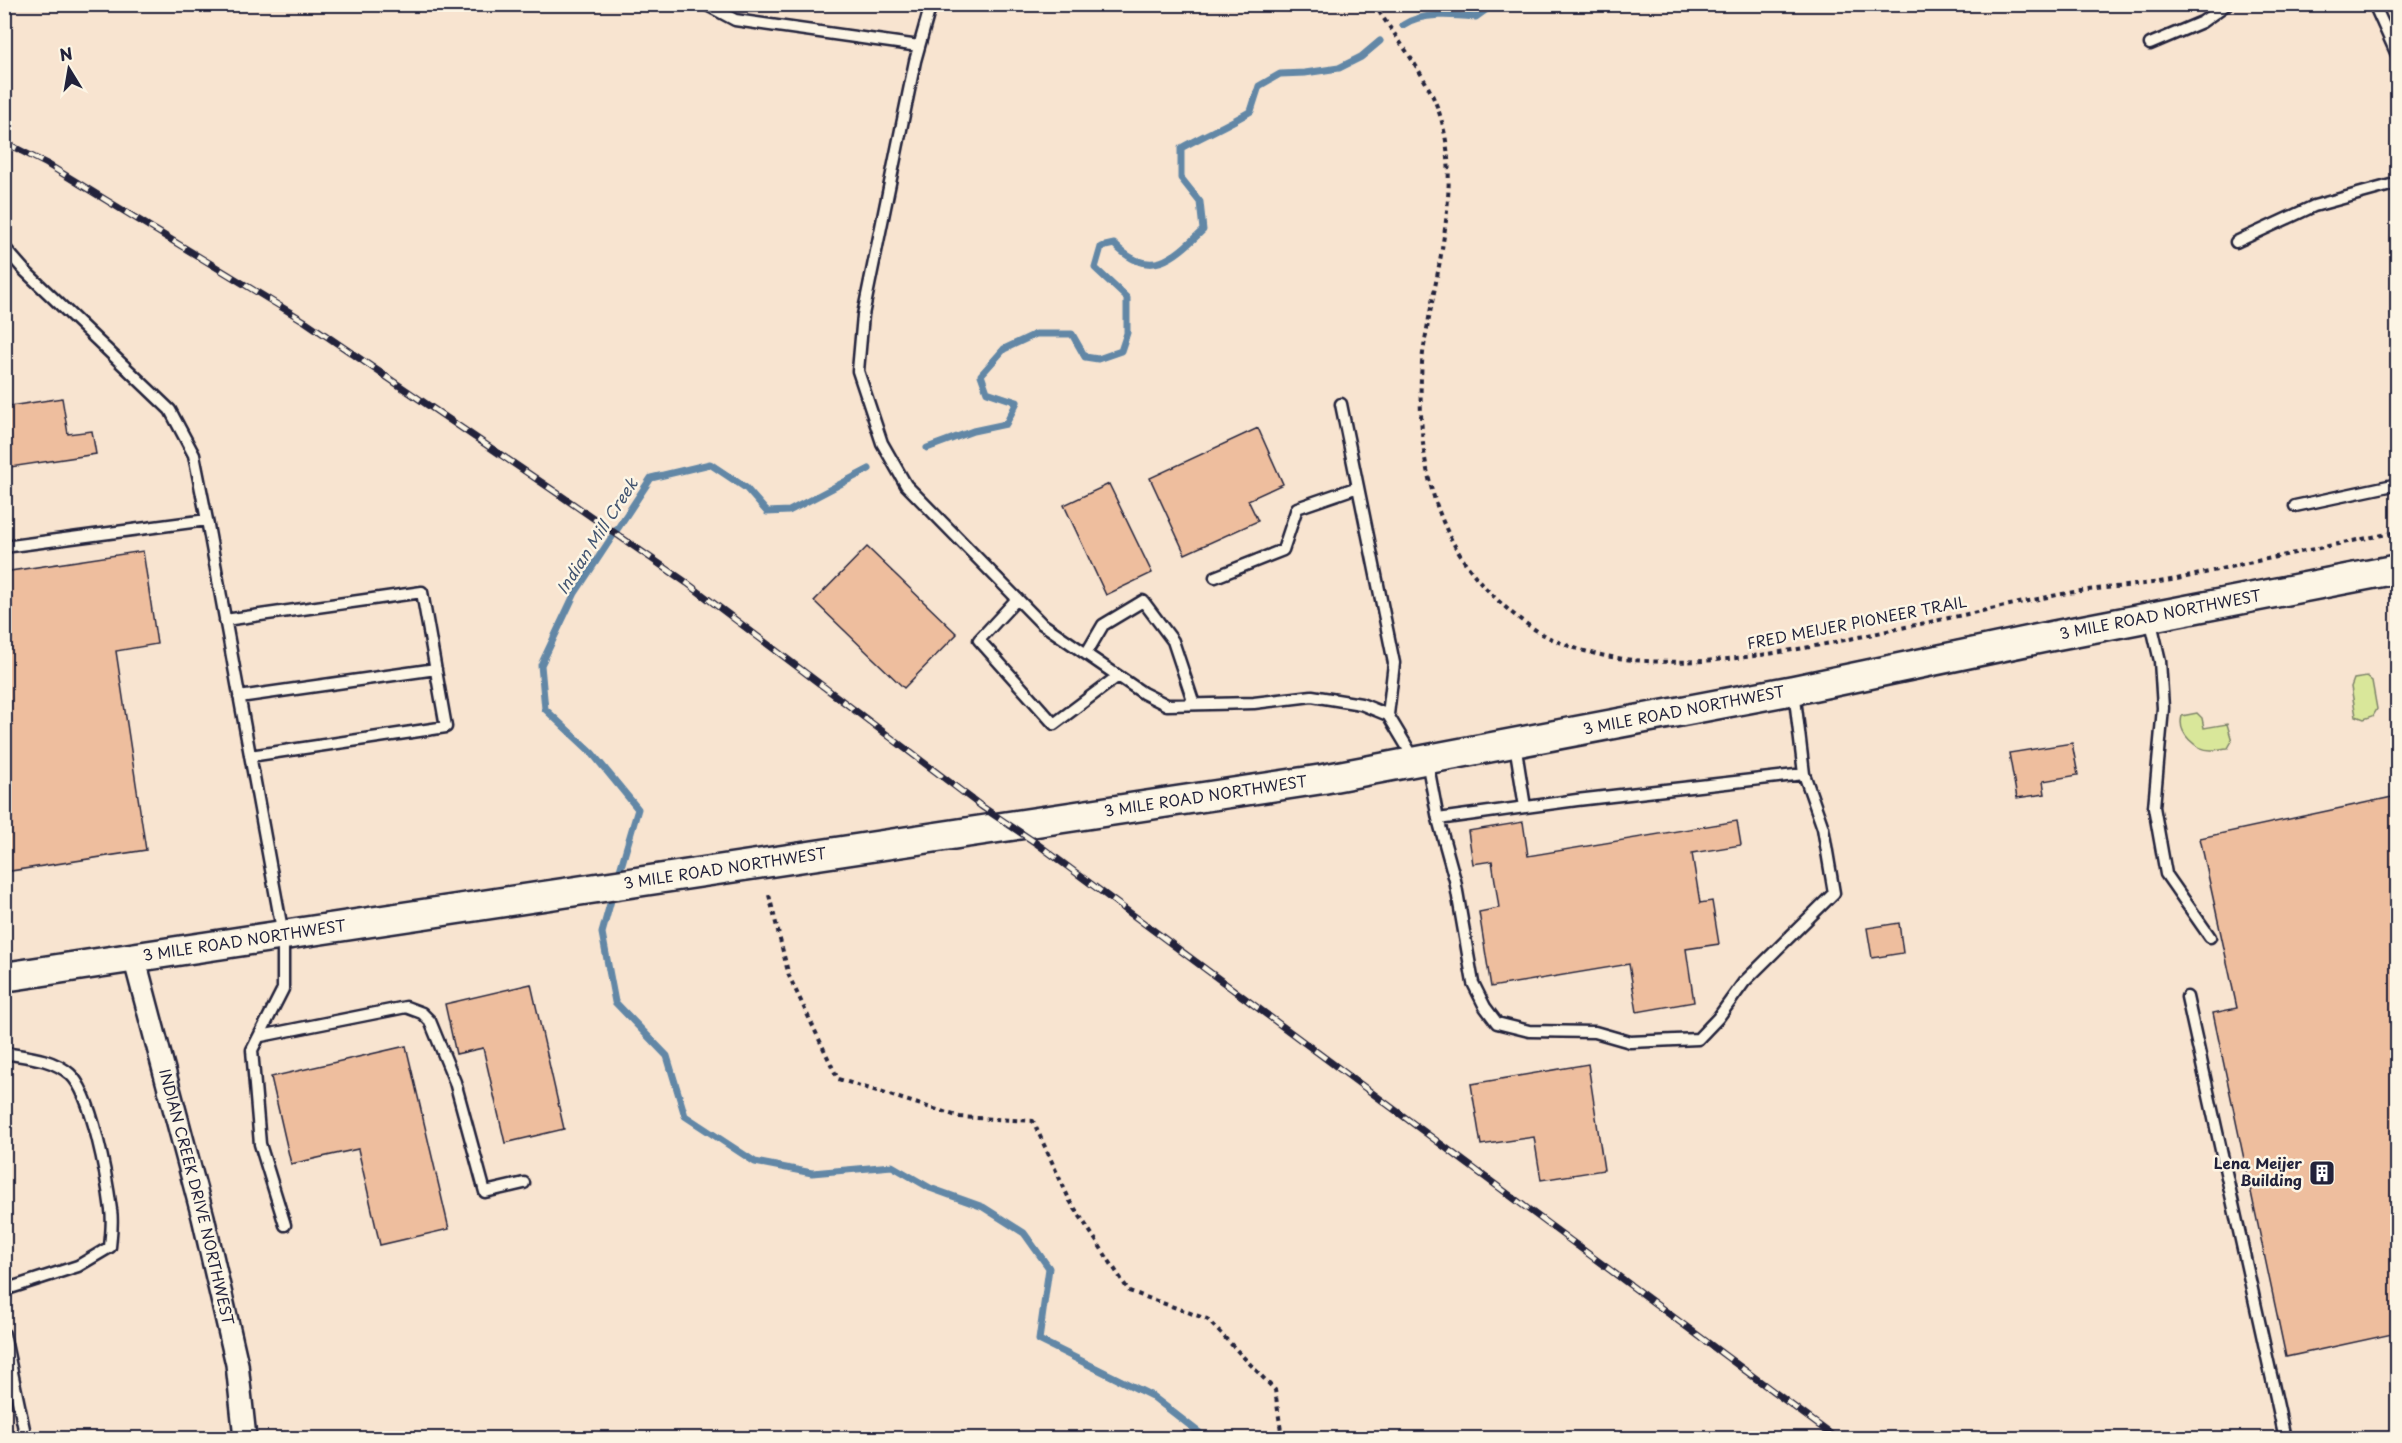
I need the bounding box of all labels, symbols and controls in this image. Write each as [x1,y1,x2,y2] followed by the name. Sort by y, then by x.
[39,39,99,99] north arrow
[57,40,74,66] text: N
[550,472,643,598] water label: Indian Mill Creek
[2057,583,2263,644] street label: 3 MILE ROAD NORTHWEST
[1745,589,1969,654] street label: FRED MEIJER PIONEER TRAIL
[1581,679,1787,740] street label: 3 MILE ROAD NORTHWEST
[1102,768,1309,822] street label: 3 MILE ROAD NORTHWEST
[622,841,828,894] street label: 3 MILE ROAD NORTHWEST
[141,913,348,966] street label: 3 MILE ROAD NORTHWEST
[154,1066,241,1328] street label: INDIAN CREEK DRIVE NORTHWEST
[2214,1151,2302,1191] place label: Lena Meijer Building
[2307,1158,2337,1188] building icon: Lena Meijer Building

